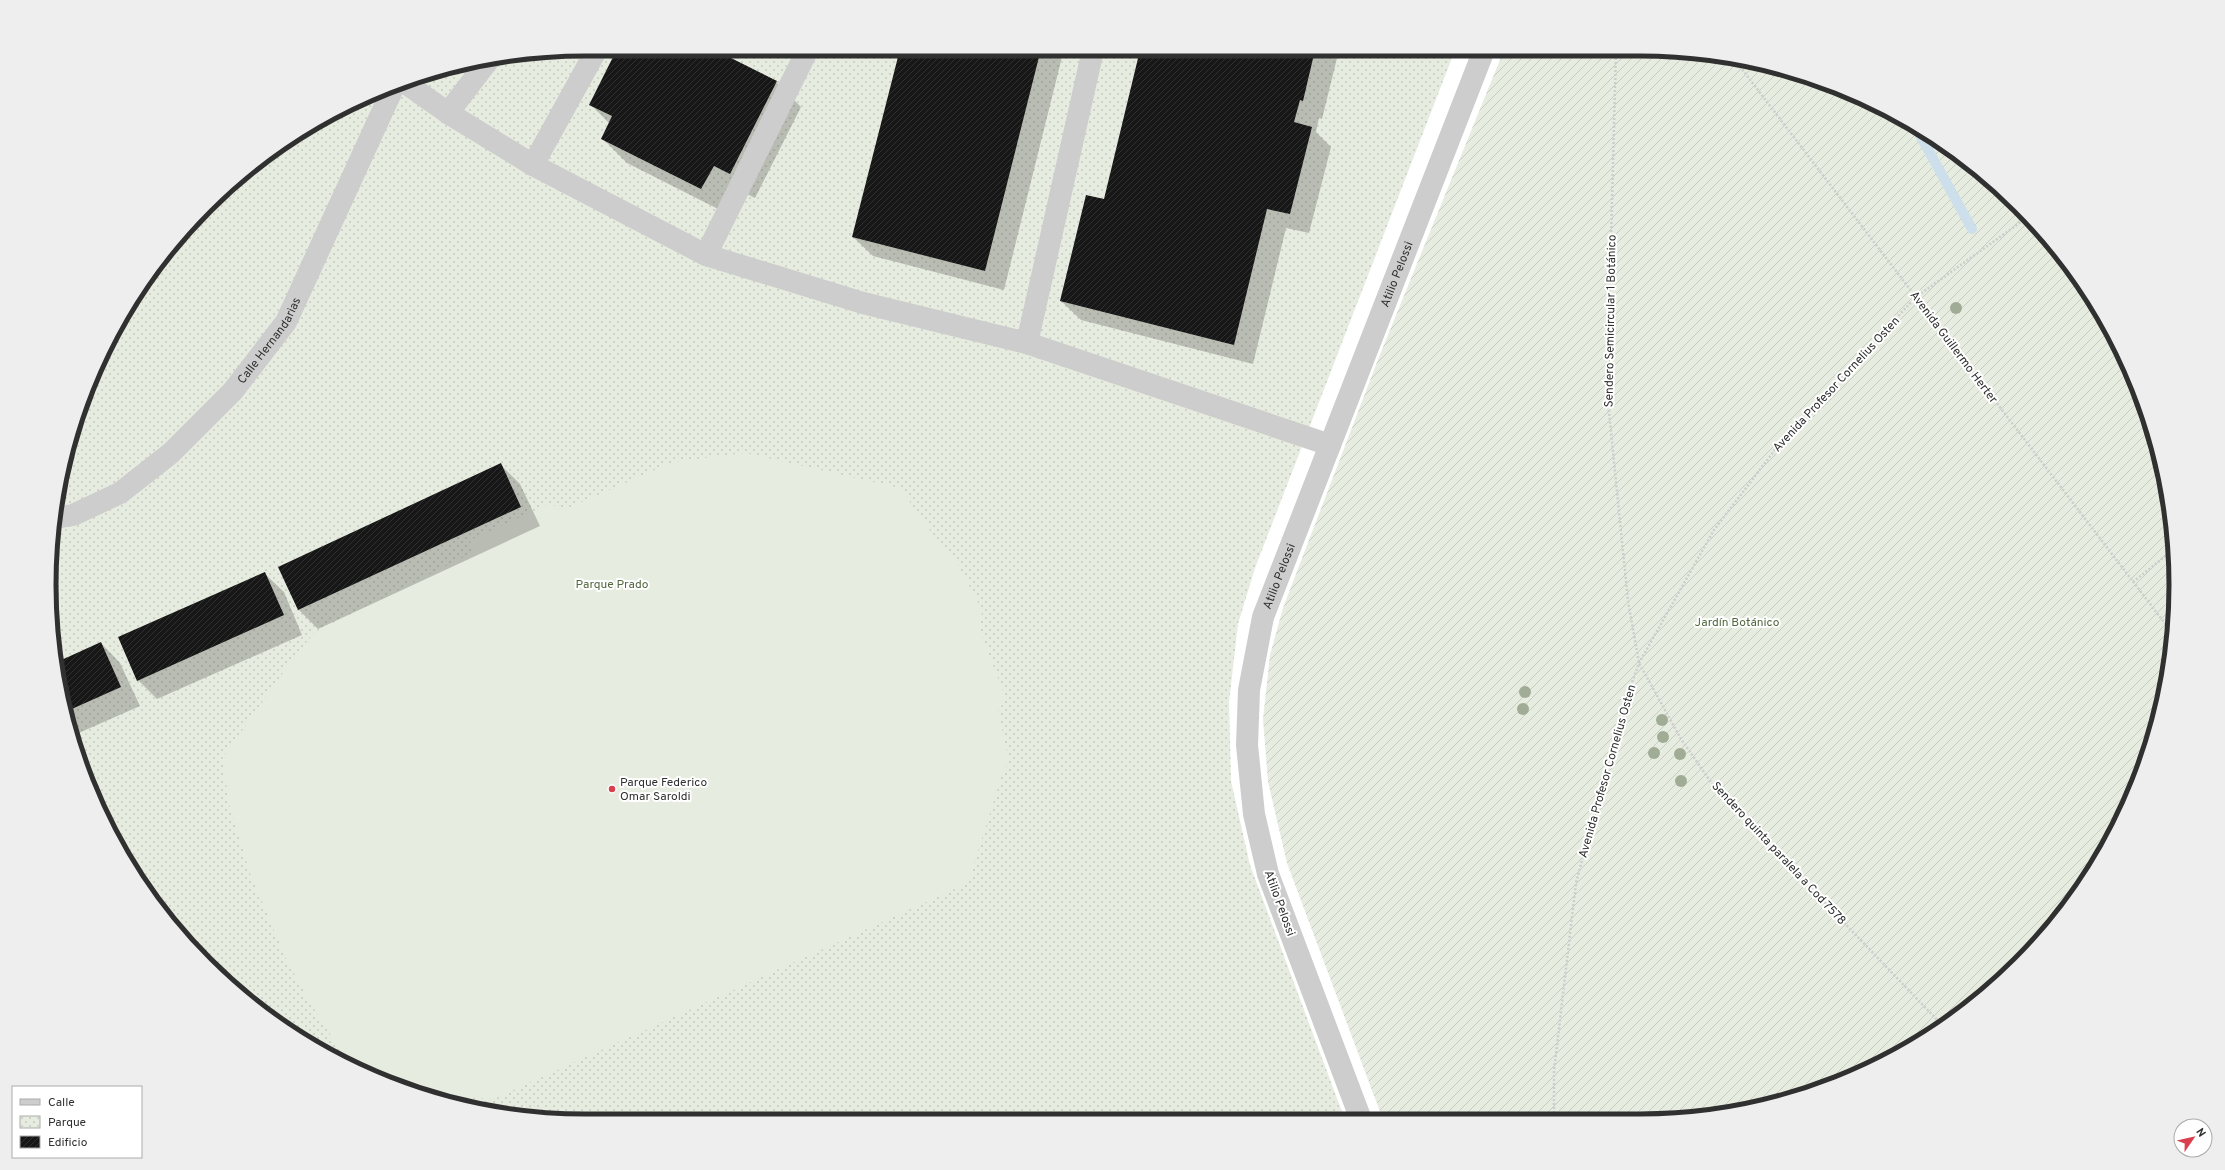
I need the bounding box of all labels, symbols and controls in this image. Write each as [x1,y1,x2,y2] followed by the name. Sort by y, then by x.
[1601,234,1621,408] street label: Sendero Semicircular 1 Botánico
[1377,239,1418,310] street label: Atilio Pelossi
[1906,288,2001,407] street label: Avenida Guillermo Herter
[234,295,305,388] street label: Calle Hernandarias
[1770,314,1904,456] street label: Avenida Profesor Cornelius Osten
[1260,541,1300,612] street label: Atilio Pelossi
[576,577,649,593] park label: Parque Prado
[1695,615,1780,631] park label: Jardín Botánico
[1576,683,1640,860] street label: Avenida Profesor Cornelius Osten
[620,775,707,805] place label: Parque Federico Omar Saroldi
[1708,779,1849,929] street label: Sendero quinta paralela a Cod 7578
[607,784,617,794] marker: Parque Federico Omar Saroldi
[1260,868,1298,939] street label: Atilio Pelossi
[12,1086,142,1158] legend
[48,1095,75,1111] text: Calle
[48,1115,86,1131] text: Parque
[2173,1118,2213,1158] north arrow
[2192,1126,2208,1140] text: N
[48,1135,88,1151] text: Edificio

